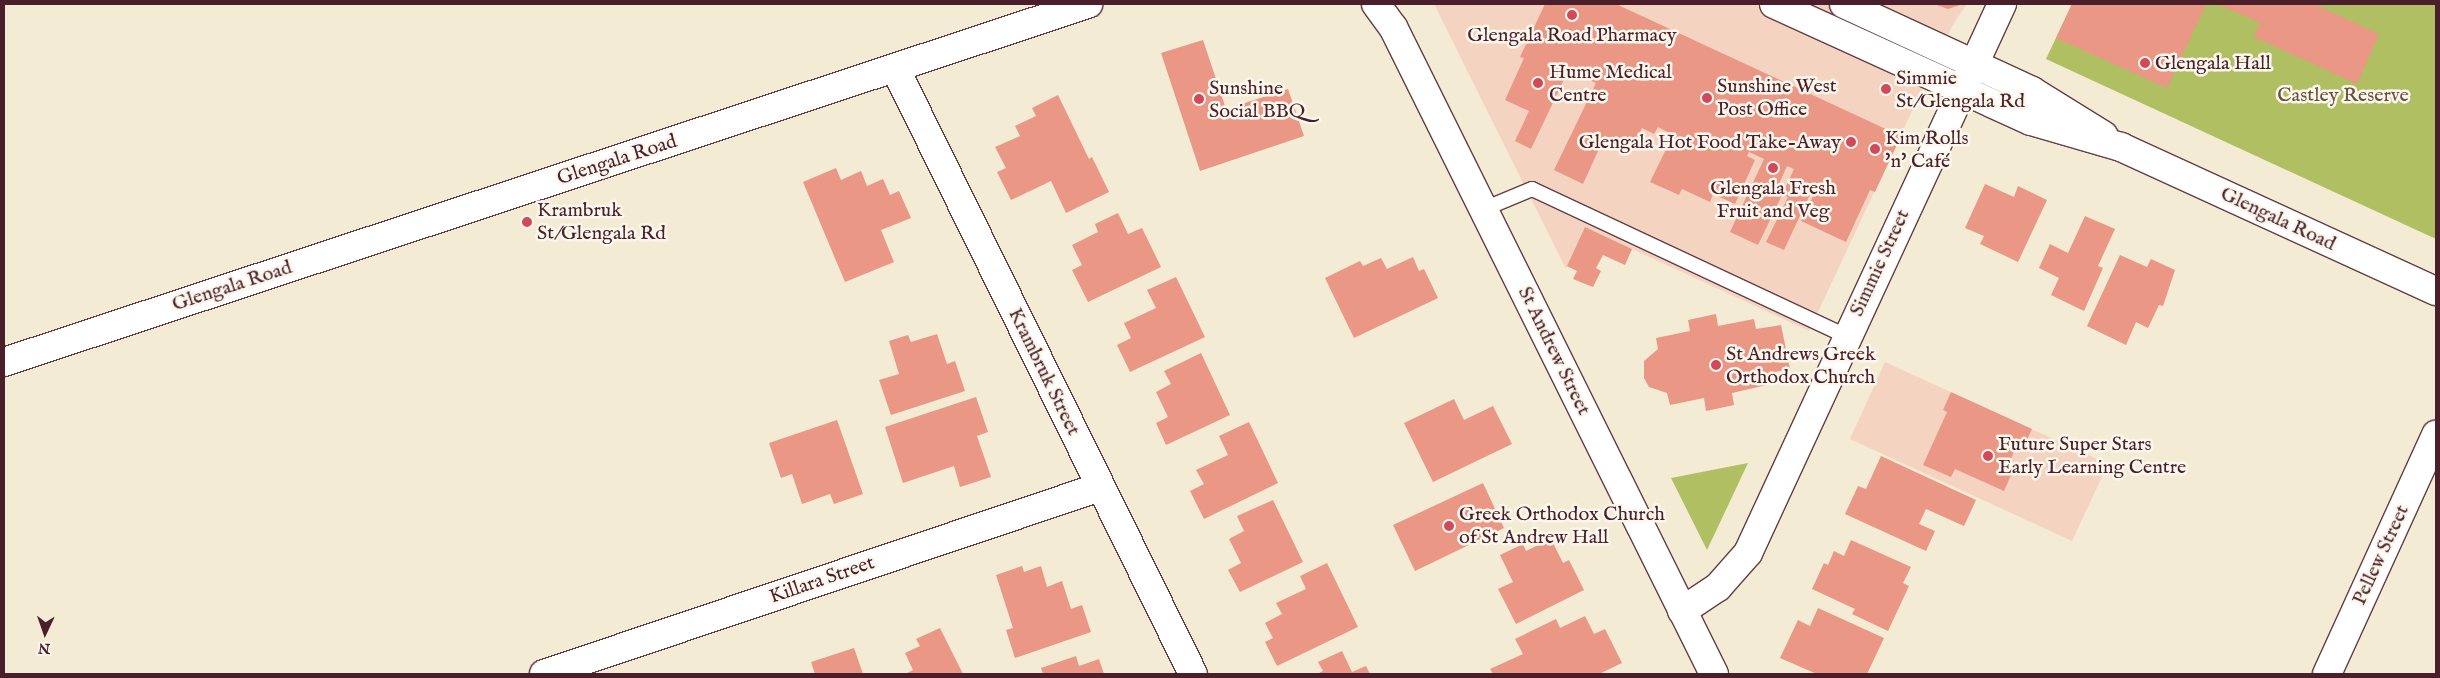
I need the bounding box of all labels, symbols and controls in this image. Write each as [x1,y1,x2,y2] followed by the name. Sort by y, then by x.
[1566,9,1578,21] marker: Glengala Road Pharmacy
[1467,23,1677,47] place label: Glengala Road Pharmacy
[2155,51,2271,75] place label: Glengala Hall
[2139,57,2151,69] marker: Glengala Hall
[1549,60,1672,107] place label: Hume Medical Centre
[1896,66,2025,113] place label: Simmie St/Glengala Rd
[1717,74,1837,121] place label: Sunshine West Post Office
[1209,76,1305,123] place label: Sunshine Social BBQ
[1531,76,1545,90] marker: Hume Medical Centre
[1880,83,1892,95] marker: Simmie St/Glengala Rd
[2277,83,2409,107] park label: Castley Reserve
[1701,92,1713,104] marker: Sunshine West Post Office
[1193,93,1205,105] marker: Sunshine Social BBQ
[1885,126,1968,173] place label: Kim Rolls 'n' Café
[554,129,680,191] street label: Glengala Road
[1579,130,1841,154] place label: Glengala Hot Food Take-Away
[1845,136,1857,148] marker: Glengala Hot Food Take-Away
[1869,143,1881,155] marker: Kim Rolls 'n' Café
[1767,162,1779,174] marker: Glengala Fresh Fruit and Veg
[1710,176,1836,223] place label: Glengala Fresh Fruit and Veg
[2217,182,2339,256] street label: Glengala Road
[537,198,666,245] place label: Krambruk St/Glengala Rd
[1845,206,1915,320] street label: Simmie Street
[521,216,533,228] marker: Krambruk St/Glengala Rd
[169,255,295,317] street label: Glengala Road
[1513,283,1595,419] street label: St Andrew Street
[1003,304,1085,440] street label: Krambruk Street
[1726,342,1876,389] place label: St Andrews Greek Orthodox Church
[1710,359,1722,371] marker: St Andrews Greek Orthodox Church
[1998,432,2186,479] place label: Future Super Stars Early Learning Centre
[1982,450,1994,462] marker: Future Super Stars Early Learning Centre
[2347,501,2415,609] street label: Pellew Street
[1459,502,1665,549] place label: Greek Orthodox Church of St Andrew Hall
[1443,520,1455,532] marker: Greek Orthodox Church of St Andrew Hall
[766,551,878,609] street label: Killara Street
[20,608,70,658] north arrow
[38,639,51,657] text: N

